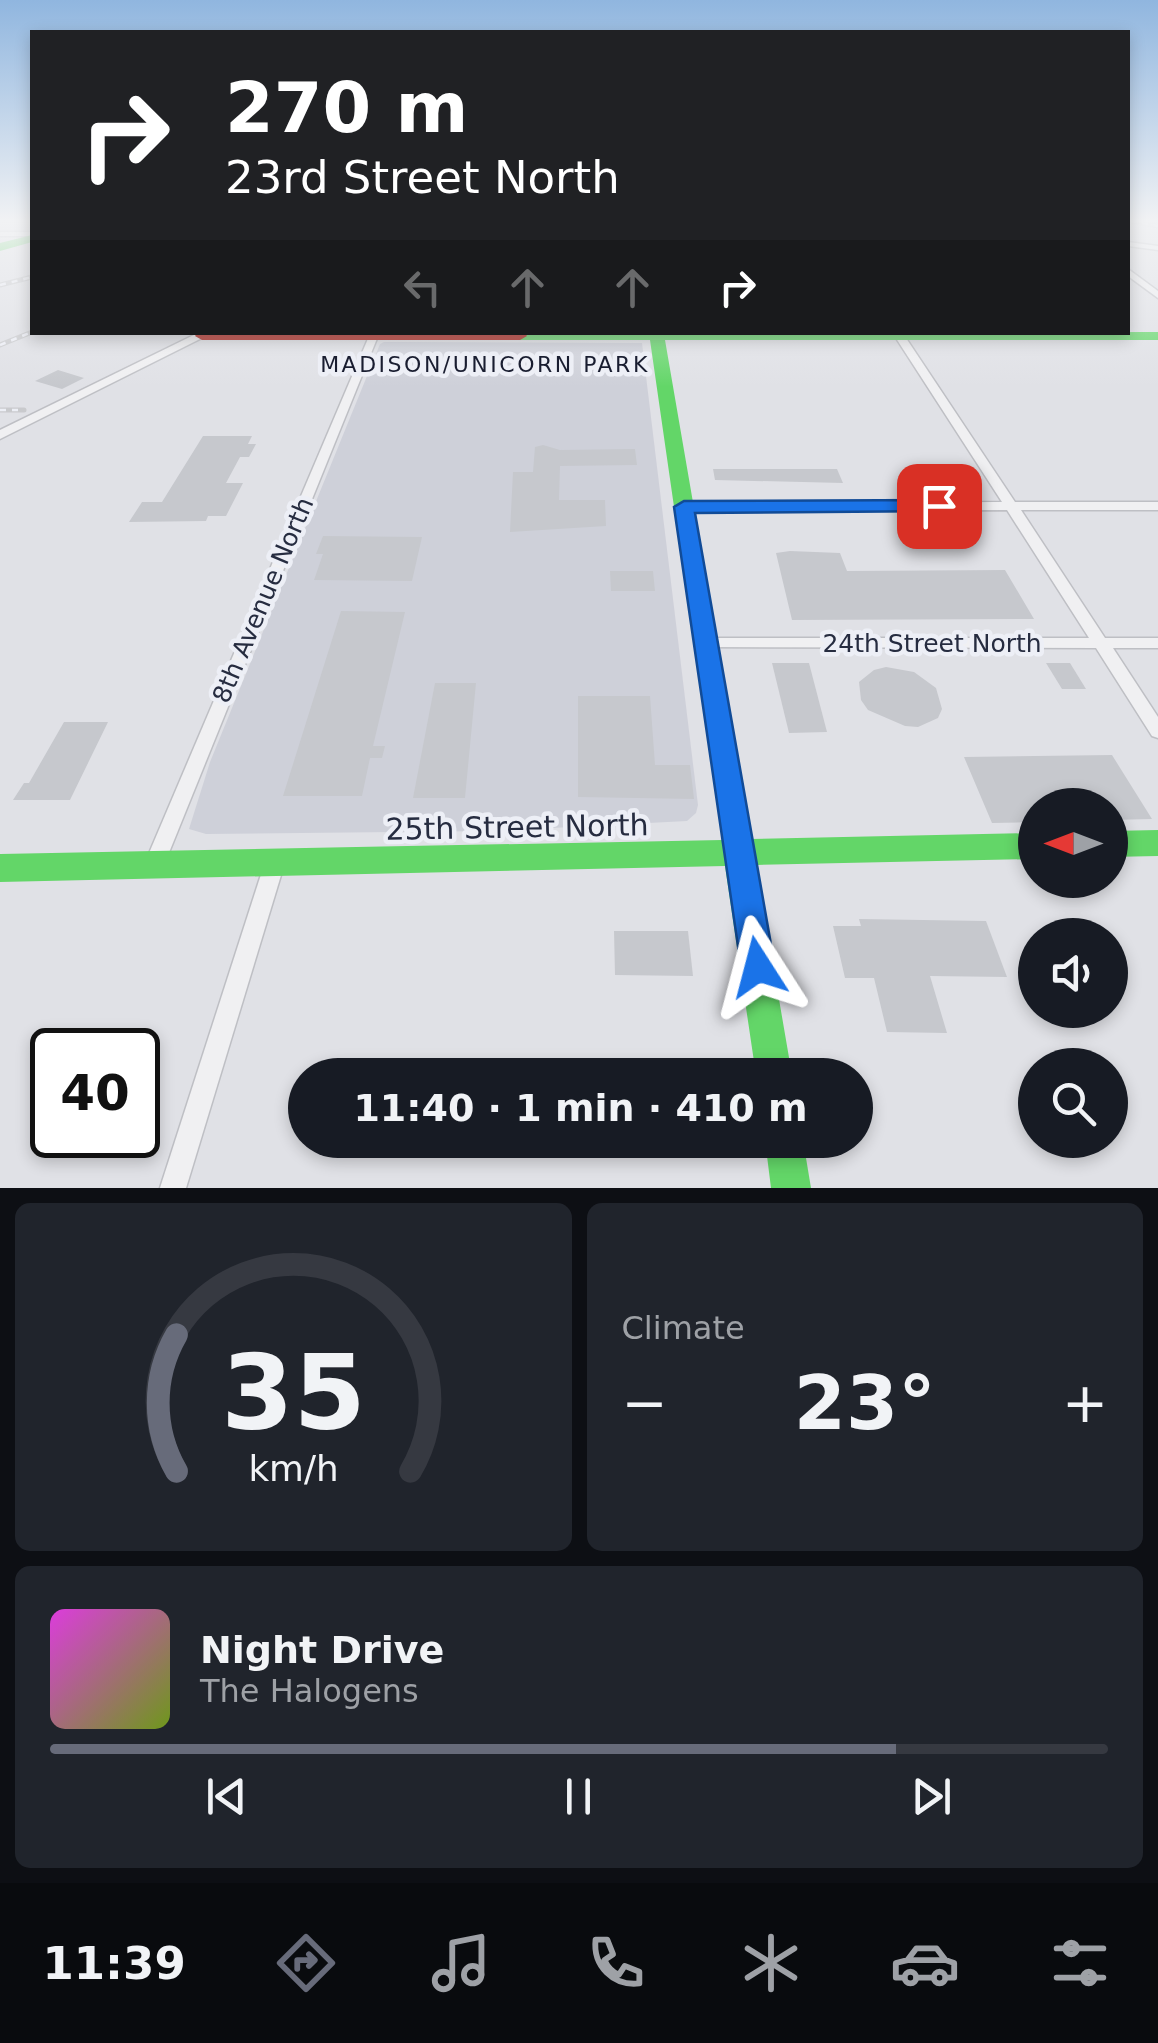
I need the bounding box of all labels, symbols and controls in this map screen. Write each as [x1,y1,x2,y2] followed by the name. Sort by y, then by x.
[225,67,468,149] text: 270 m
[60,70,190,200] icon: right
[225,151,620,204] text: 23rd Street North
[395,260,450,315] icon: left
[500,260,555,315] icon: ahead
[605,260,660,315] icon: ahead
[710,260,765,315] icon: right
[320,352,650,377] district label: MADISON/UNICORN PARK
[897,464,982,549] pin
[912,479,967,534] icon: arrive
[207,493,319,707] street label: 8th Avenue North
[822,629,1042,658] street label: 24th Street North
[1018,788,1128,898] north arrow
[1018,788,1128,1158] map controls
[385,807,649,847] street label: 25th Street North
[706,915,810,1019] position arrow
[1018,918,1128,1028] button: sound
[30,1028,160,1158] speed limit sign: 40
[1018,1048,1128,1158] button: search
[353,1086,808,1130] text: 11:40 · 1 min · 410 m
[622,1309,745,1347] text: Climate
[221,1332,366,1454] text: 35
[794,1359,936,1447] text: 23°
[622,1371,668,1435] text: −
[1062,1371,1108,1435] text: +
[248,1448,338,1489] text: km/h
[200,1628,444,1672] text: Night Drive
[200,1672,419,1710] text: The Halogens
[199,1769,254,1824] icon: previous
[551,1769,606,1824] icon: pause
[904,1769,959,1824] icon: next
[271,1928,341,1998] icon: directions
[426,1928,496,1998] icon: music
[581,1928,651,1998] icon: phone
[736,1928,806,1998] icon: climate
[890,1928,960,1998] icon: car
[1045,1928,1115,1998] icon: filters
[42,1937,186,1990] text: 11:39

